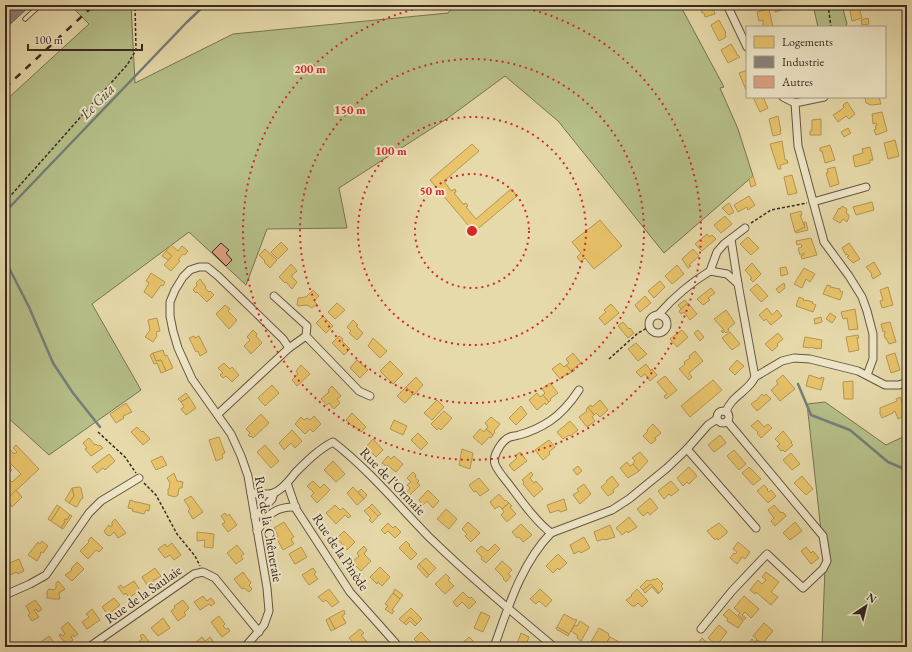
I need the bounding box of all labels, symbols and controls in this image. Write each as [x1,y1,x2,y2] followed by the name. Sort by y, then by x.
[28,26,142,52] scale bar
[746,26,886,98] legend
[34,32,64,48] text: 100 m
[782,34,833,50] text: Logements
[782,54,824,70] text: Industrie
[294,61,326,77] text: 200 m
[781,74,813,90] text: Autres
[75,79,118,123] water label: Le Gua
[334,102,366,118] text: 150 m
[375,143,407,159] text: 100 m
[419,183,445,199] text: 50 m
[465,224,479,238] centre of rings
[356,443,430,519] street label: Rue de l'Ormaie
[251,475,287,584] street label: Rue de la Chêneraie
[309,510,374,594] street label: Rue de la Pinède
[101,561,185,627] street label: Rue de la Saulaie
[846,586,886,626] north arrow
[864,590,879,606] text: N

